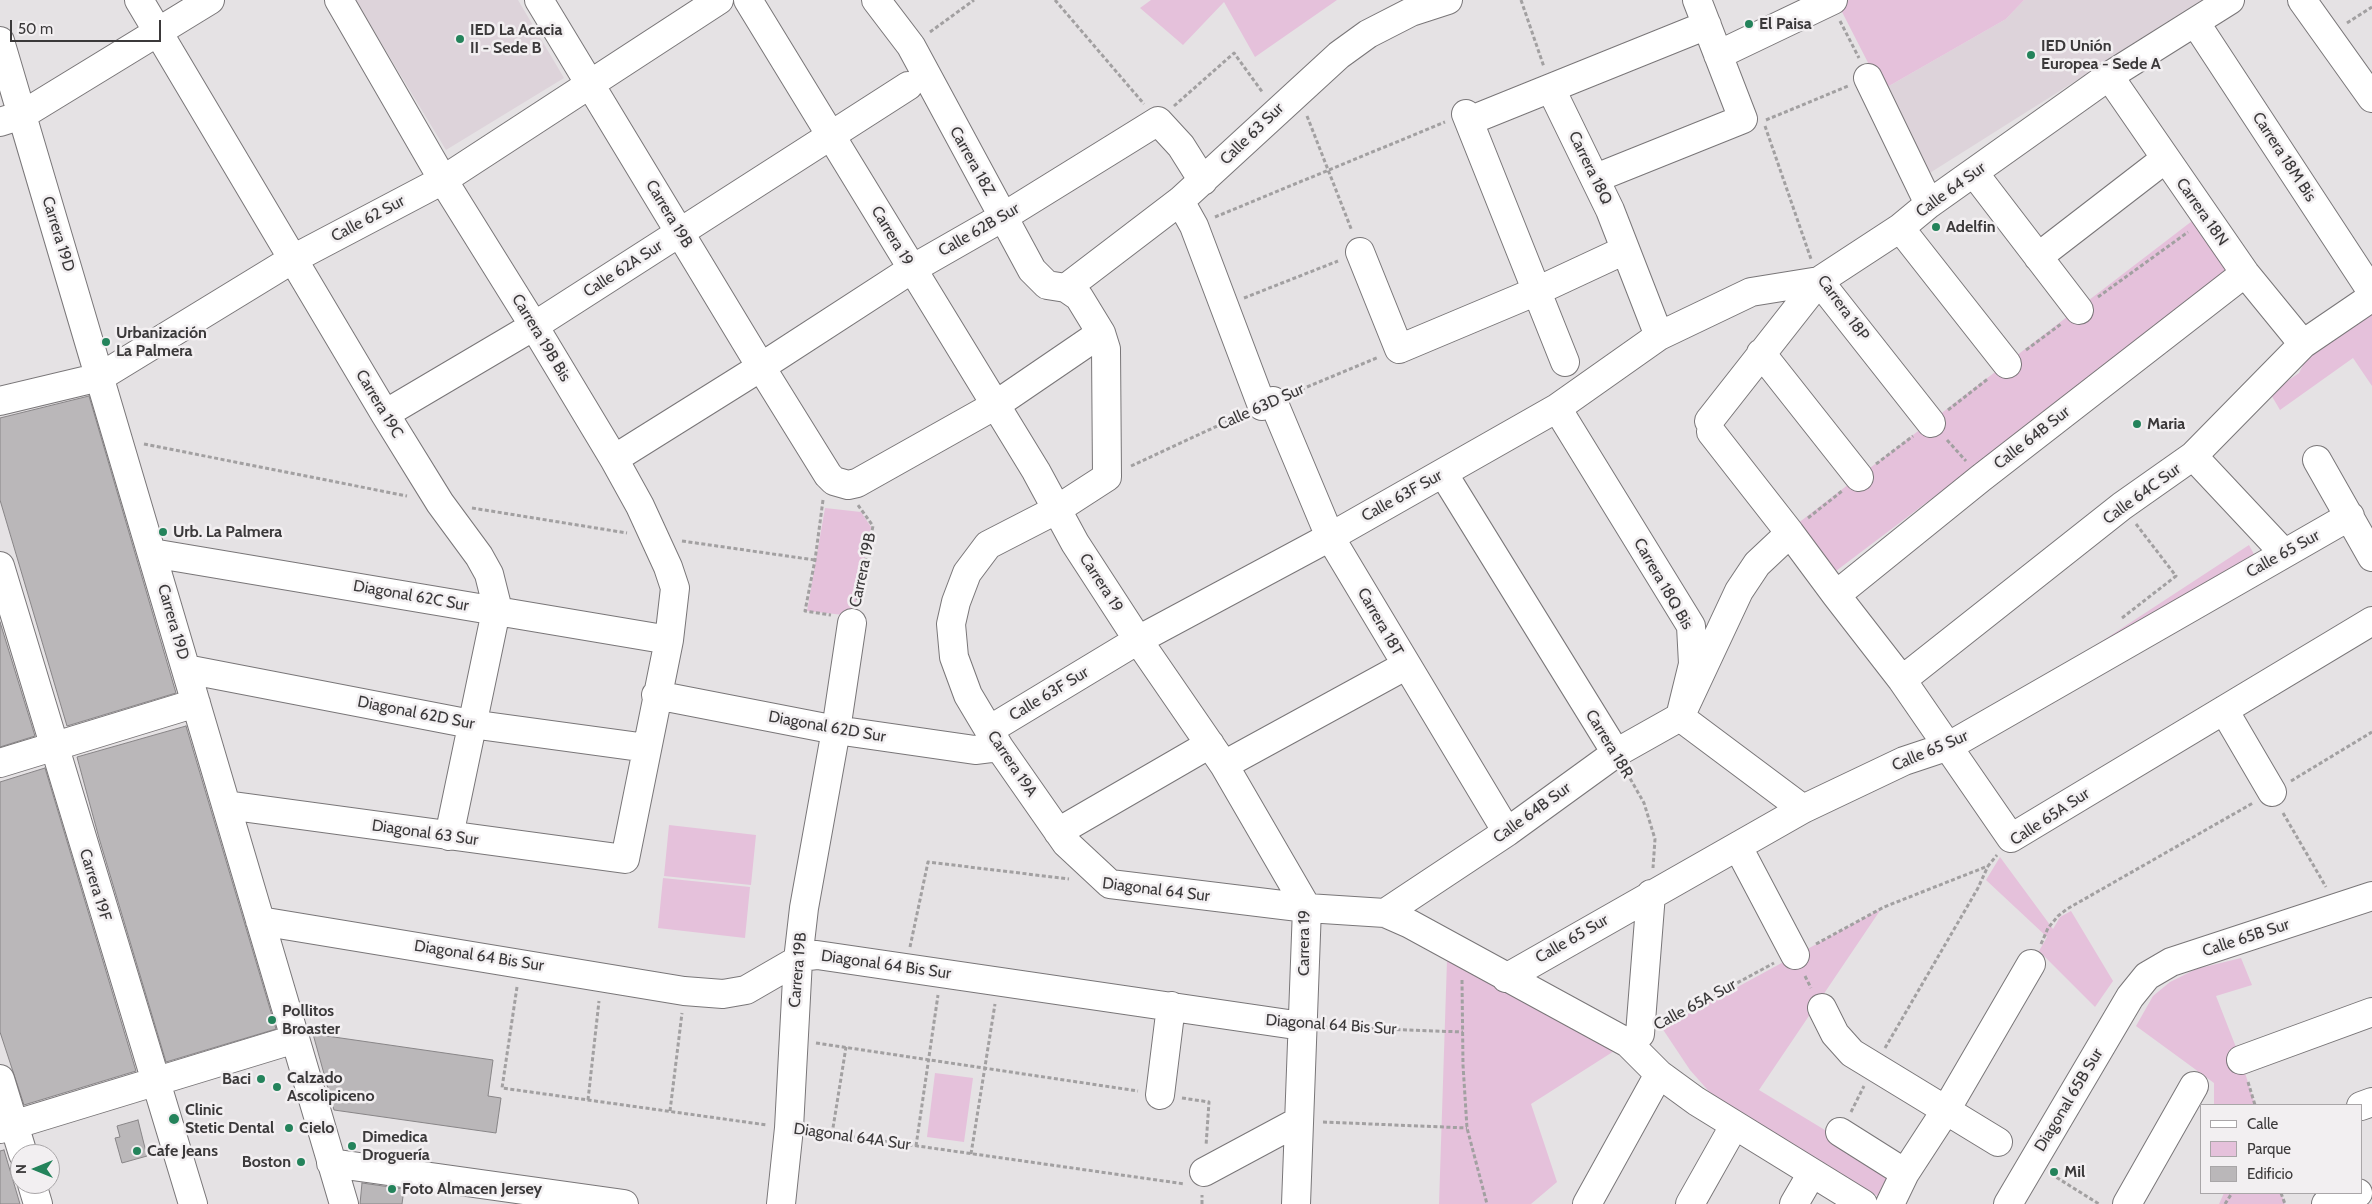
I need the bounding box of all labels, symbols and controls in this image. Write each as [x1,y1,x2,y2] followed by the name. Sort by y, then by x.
[12,10,164,42] scale bar
[1759,14,1812,34] place label: El Paisa
[1743,18,1755,30] marker: El Paisa
[18,20,53,38] text: 50 m
[470,20,562,58] place label: IED La Acacia II - Sede B
[454,33,466,45] marker: IED La Acacia II - Sede B
[2041,36,2161,74] place label: IED Unión Europea - Sede A
[2025,49,2037,61] marker: IED Unión Europea - Sede A
[1216,99,1288,169] street label: Calle 63 Sur
[2248,109,2320,205] street label: Carrera 18M Bis
[945,123,999,199] street label: Carrera 18Z
[1564,128,1616,208] street label: Carrera 18Q
[1912,158,1990,222] street label: Calle 64 Sur
[2172,175,2232,249] street label: Carrera 18N
[641,177,697,251] street label: Carrera 19B
[328,192,408,246] street label: Calle 62 Sur
[37,194,79,274] street label: Carrera 19D
[935,199,1023,261] street label: Calle 62B Sur
[867,203,917,269] street label: Carrera 19
[1946,217,1996,237] place label: Adelfin
[1930,221,1942,233] marker: Adelfin
[580,236,666,302] street label: Calle 62A Sur
[1813,272,1873,344] street label: Carrera 18P
[507,291,575,385] street label: Carrera 19B Bis
[116,323,207,361] place label: Urbanización La Palmera
[100,336,112,348] marker: Urbanización La Palmera
[351,366,407,442] street label: Carrera 19C
[1215,379,1307,435] street label: Calle 63D Sur
[1990,402,2074,474] street label: Calle 64B Sur
[2147,414,2185,434] place label: Maria
[2131,418,2143,430] marker: Maria
[2099,459,2185,529] street label: Calle 64C Sur
[1358,466,1446,526] street label: Calle 63F Sur
[173,522,282,542] place label: Urb. La Palmera
[157,526,169,538] marker: Urb. La Palmera
[2243,526,2323,582] street label: Calle 65 Sur
[846,531,880,609] street label: Carrera 19B
[1629,535,1697,633] street label: Carrera 18Q Bis
[1075,550,1127,616] street label: Carrera 19
[352,576,470,616] street label: Diagonal 62C Sur
[153,582,193,662] street label: Carrera 19D
[1353,585,1407,659] street label: Carrera 18T
[1006,663,1092,725] street label: Calle 63F Sur
[356,692,476,734] street label: Diagonal 62D Sur
[1581,706,1637,782] street label: Carrera 18R
[767,707,887,747] street label: Diagonal 62D Sur
[1889,726,1971,776] street label: Calle 65 Sur
[983,727,1041,801] street label: Carrera 19A
[1490,778,1574,848] street label: Calle 64B Sur
[2007,784,2093,850] street label: Calle 65A Sur
[370,816,480,850] street label: Diagonal 63 Sur
[75,847,115,923] street label: Carrera 19F
[1101,874,1211,906] street label: Diagonal 64 Sur
[1294,910,1314,976] street label: Carrera 19
[1532,910,1612,968] street label: Calle 65 Sur
[2200,915,2292,961] street label: Calle 65B Sur
[785,931,811,1009] street label: Carrera 19B
[413,936,545,976] street label: Diagonal 64 Bis Sur
[820,946,952,984] street label: Diagonal 64 Bis Sur
[1650,975,1740,1035] street label: Calle 65A Sur
[282,1001,340,1039] place label: Pollitos Broaster
[1265,1011,1397,1039] street label: Diagonal 64 Bis Sur
[266,1014,278,1026] marker: Pollitos Broaster
[2031,1045,2107,1155] street label: Diagonal 65B Sur
[287,1068,375,1106] place label: Calzado Ascolipiceno
[222,1069,251,1089] place label: Baci
[255,1073,267,1085] marker: Baci
[271,1081,283,1093] marker: Calzado Ascolipiceno
[185,1100,274,1138] place label: Clinic Stetic Dental
[2200,1104,2362,1194] legend
[167,1112,181,1126] marker: Clinic Stetic Dental
[2247,1115,2278,1133] text: Calle
[299,1118,334,1138] place label: Cielo
[792,1119,912,1155] street label: Diagonal 64A Sur
[283,1122,295,1134] marker: Cielo
[362,1127,430,1165] place label: Dimedica Droguería
[346,1140,358,1152] marker: Dimedica Droguería
[2247,1140,2291,1158] text: Parque
[147,1141,218,1161] place label: Cafe Jeans
[10,1144,60,1194] north arrow
[131,1145,143,1157] marker: Cafe Jeans
[242,1152,291,1172] place label: Boston
[295,1156,307,1168] marker: Boston
[2064,1162,2085,1182] place label: Mil
[12,1164,30,1174] text: N
[2247,1165,2293,1183] text: Edificio
[2048,1166,2060,1178] marker: Mil
[402,1179,542,1199] place label: Foto Almacen Jersey
[386,1183,398,1195] marker: Foto Almacen Jersey

